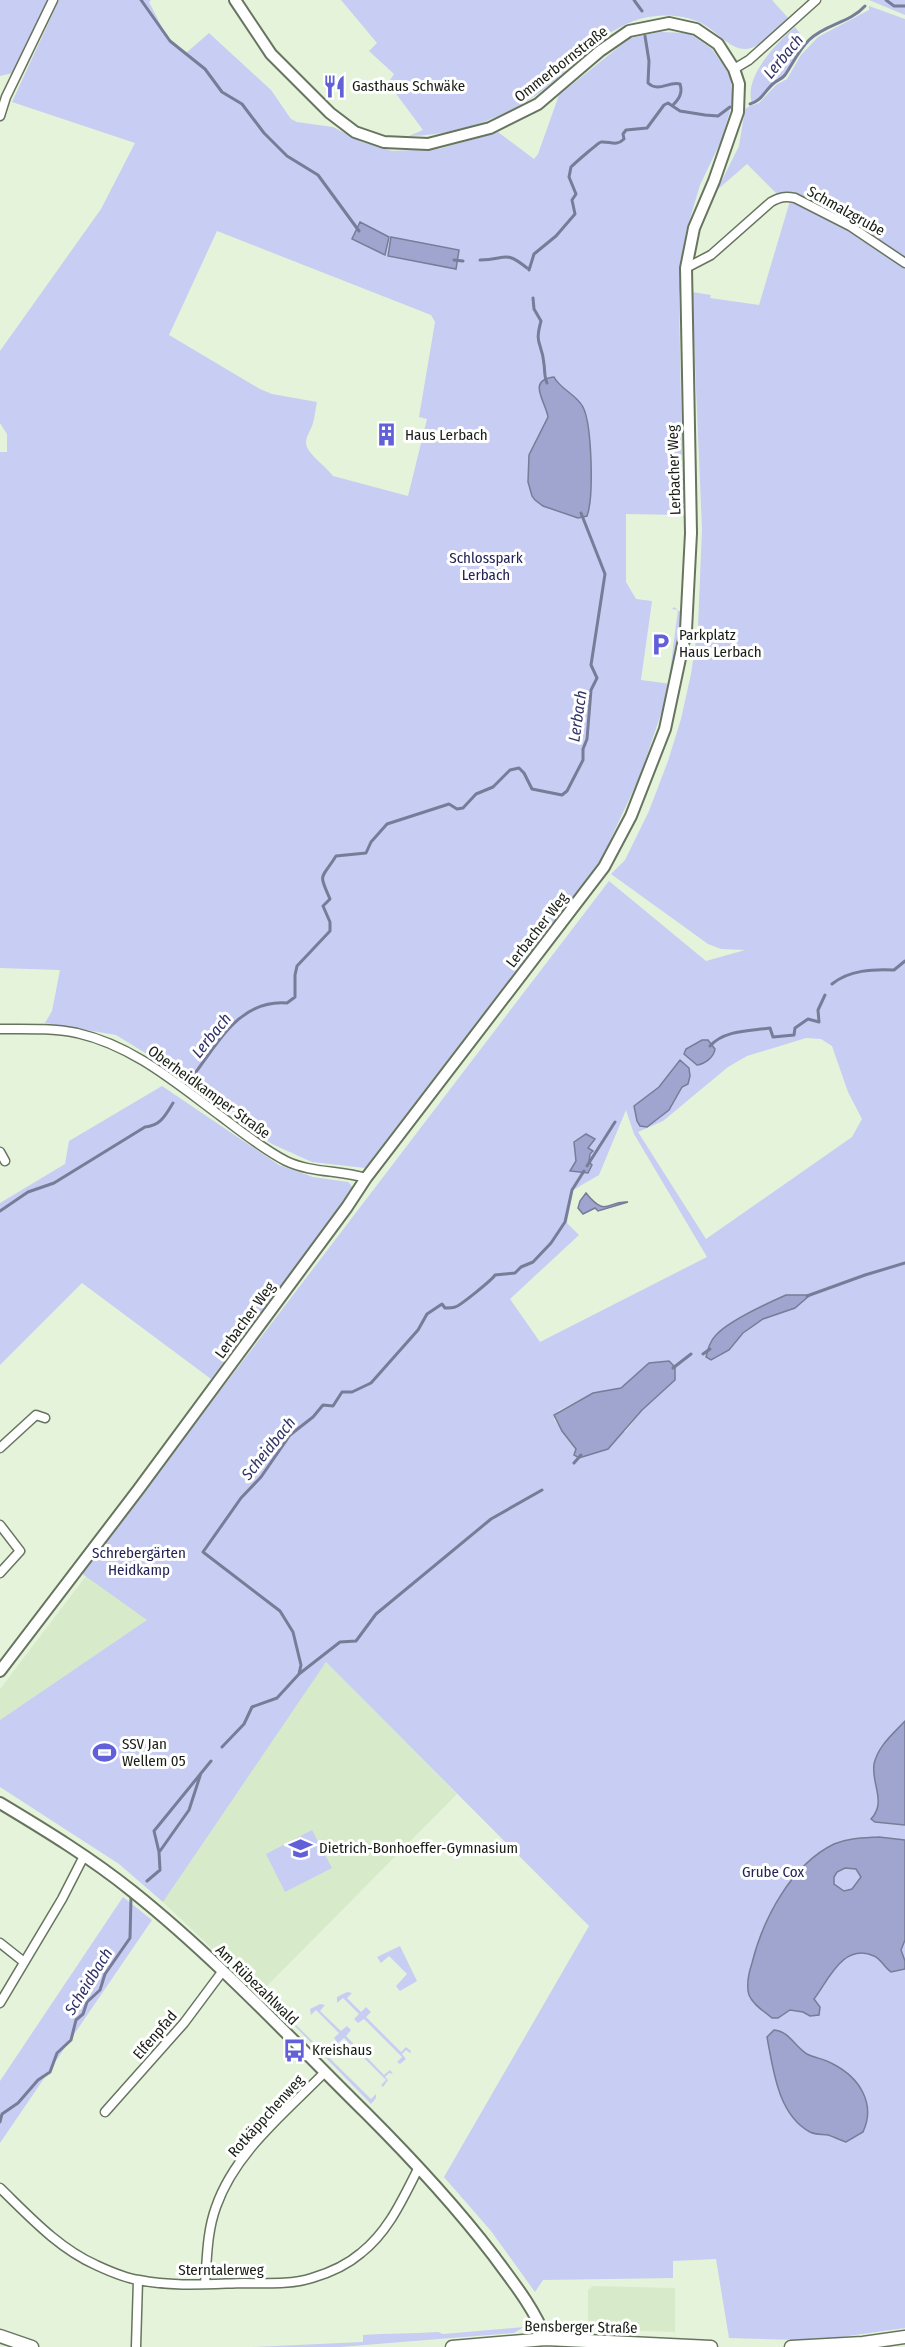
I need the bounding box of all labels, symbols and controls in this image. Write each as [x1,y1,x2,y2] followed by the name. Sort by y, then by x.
[511,22,611,106] street label: Ommerbornstraße
[759,30,807,82] water label: Lerbach
[321,73,347,99] restaurant icon: Gasthaus Schwäke
[352,77,465,95] place label: Gasthaus Schwäke
[804,182,888,240] street label: Schmalzgrube
[374,422,400,448] building icon: Haus Lerbach
[663,425,685,515] street label: Lerbacher Weg
[405,426,488,444] place label: Haus Lerbach
[449,549,523,584] park label: Schlosspark Lerbach
[679,626,762,661] place label: Parkplatz Haus Lerbach
[648,631,674,657] parking icon: Parkplatz Haus Lerbach
[564,689,591,743] water label: Lerbach
[502,889,572,971] street label: Lerbacher Weg
[188,1009,235,1061] water label: Lerbach
[144,1042,274,1142] street label: Oberheidkamper Straße
[211,1278,279,1362] street label: Lerbacher Weg
[237,1413,299,1484] water label: Scheidbach
[92,1544,186,1579] park label: Schrebergärten Heidkamp
[122,1735,186,1770] place label: SSV Jan Wellem 05
[91,1740,117,1766] sports icon: SSV Jan Wellem 05
[288,1835,314,1861] school or university icon: Dietrich-Bonhoeffer-Gymnasium
[319,1839,518,1857] place label: Dietrich-Bonhoeffer-Gymnasium
[742,1863,805,1881] park label: Grube Cox
[212,1941,302,2029] street label: Am Rübezahlwald
[60,1944,116,2019] water label: Scheidbach
[129,2007,181,2063] street label: Elfenpfad
[281,2037,307,2063] bus stop icon: Kreishaus
[312,2041,372,2059] place label: Kreishaus
[224,2071,308,2161] street label: Rotkäppchenweg
[178,2261,264,2279] street label: Sterntalerweg
[524,2317,638,2337] street label: Bensberger Straße

